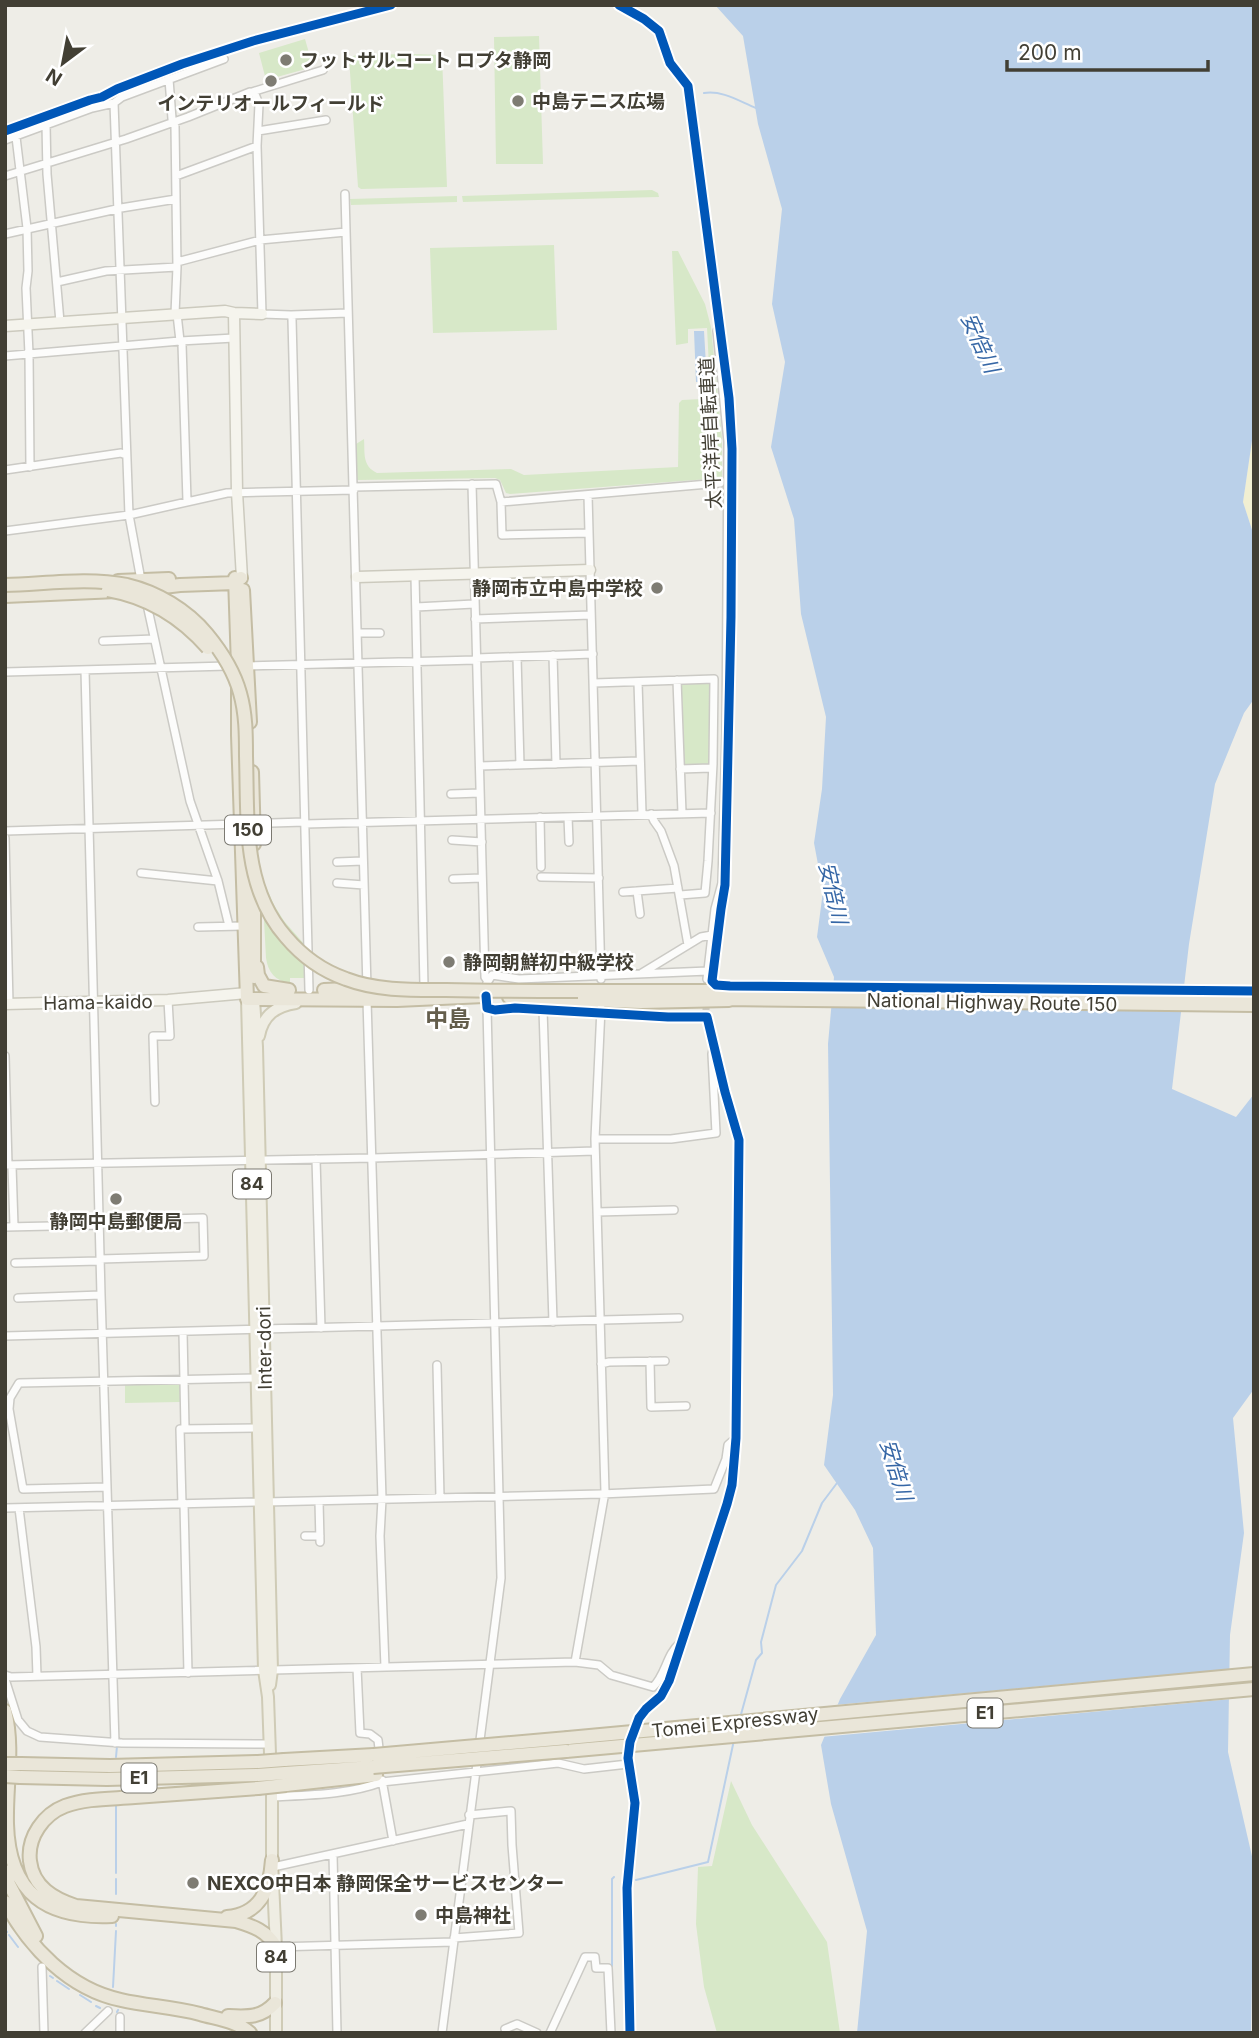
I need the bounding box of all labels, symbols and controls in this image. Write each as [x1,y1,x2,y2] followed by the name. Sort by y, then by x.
[28,28,98,98] north arrow
[1007,28,1208,72] scale bar
[1018,40,1082,65] text: 200 m
[300,49,551,72] place label: フットサルコート ロプタ静岡
[278,52,294,68] marker: フットサルコート ロプタ静岡
[42,63,66,91] text: N
[263,73,279,89] marker: インテリオールフィールド
[532,90,665,113] place label: 中島テニス広場
[157,92,385,115] place label: インテリオールフィールド
[510,93,526,109] marker: 中島テニス広場
[956,309,1006,378] water label: 安倍川
[695,356,726,509] street label: 太平洋岸自転車道
[472,577,643,600] place label: 静岡市立中島中学校
[649,580,665,596] marker: 静岡市立中島中学校
[225,816,271,844] road number: 150
[814,859,853,928] water label: 安倍川
[463,951,634,974] place label: 静岡朝鮮初中級学校
[441,954,457,970] marker: 静岡朝鮮初中級学校
[866,989,1118,1016] street label: National Highway Route 150
[43,990,153,1015] street label: Hama-kaido
[425,1005,471,1033] district label: 中島
[233,1170,271,1198] road number: 84
[108,1191,124,1207] marker: 静岡中島郵便局
[49,1210,183,1233] place label: 静岡中島郵便局
[252,1306,277,1390] street label: Inter-dori
[875,1436,918,1506] water label: 安倍川
[968,1698,1002,1728] road number: E1
[650,1702,820,1743] street label: Tomei Expressway
[122,1764,156,1792] road number: E1
[207,1872,564,1895] place label: NEXCO中日本 静岡保全サービスセンター
[185,1875,201,1891] marker: NEXCO中日本 静岡保全サービスセンター
[435,1904,511,1927] place label: 中島神社
[413,1907,429,1923] marker: 中島神社
[257,1942,295,1971] road number: 84

